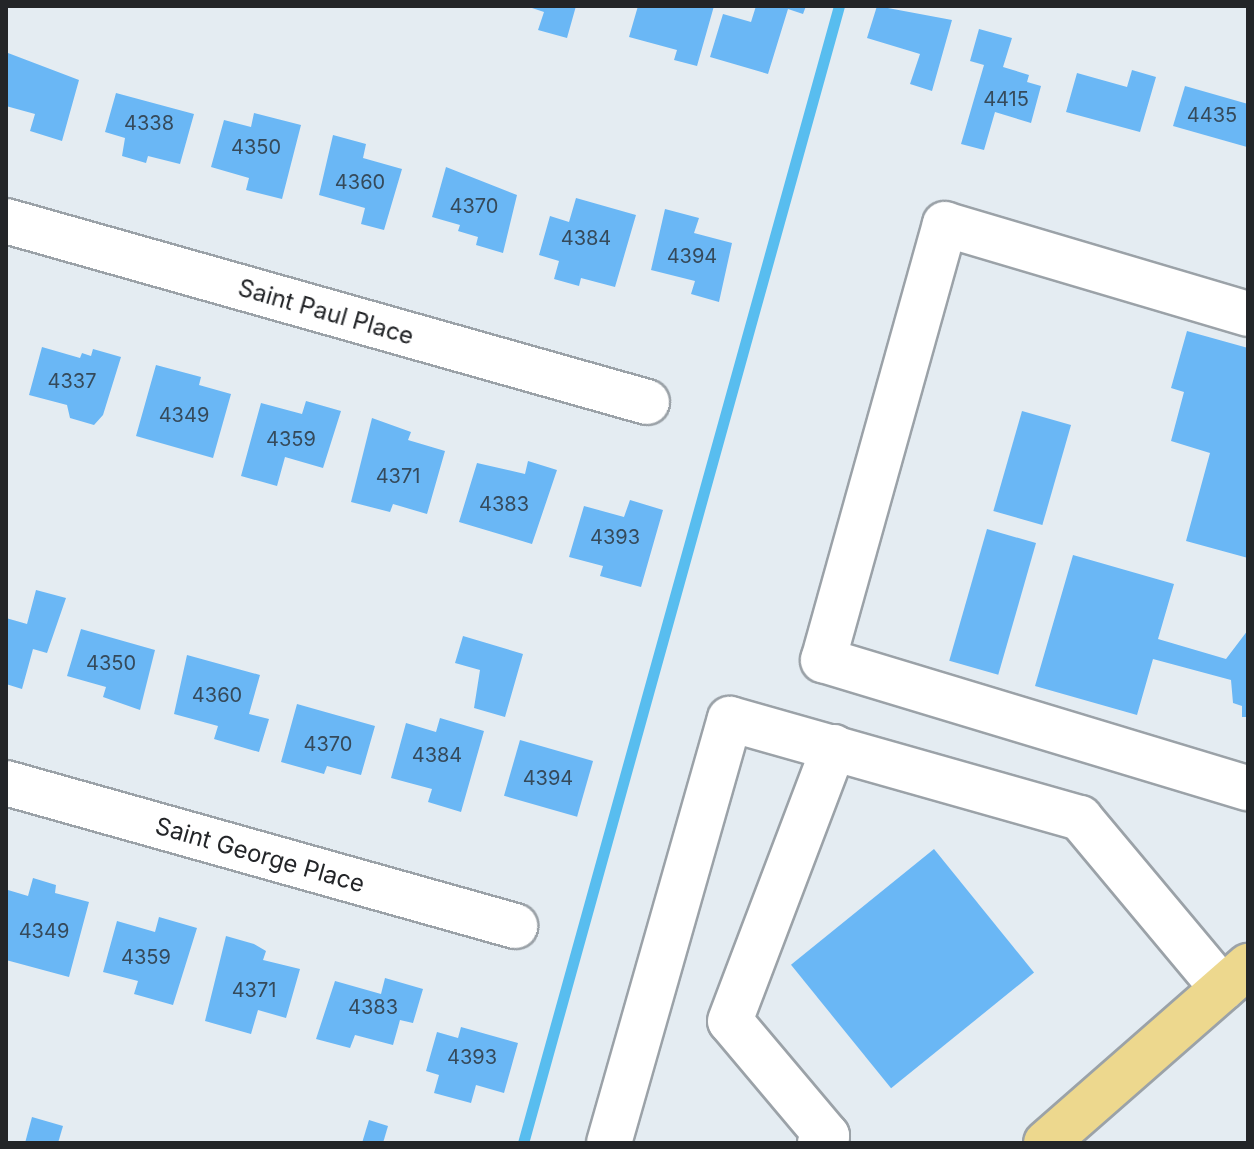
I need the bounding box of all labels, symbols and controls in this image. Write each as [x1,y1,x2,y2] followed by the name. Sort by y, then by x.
[983,87,1029,111] house number: 4415
[1187,103,1237,127] house number: 4435
[124,111,174,135] house number: 4338
[231,135,281,159] house number: 4350
[335,170,385,194] house number: 4360
[450,194,498,218] house number: 4370
[561,226,611,250] house number: 4384
[667,244,717,268] house number: 4394
[235,273,417,351] street label: Saint Paul Place
[48,369,96,393] house number: 4337
[159,403,209,427] house number: 4349
[266,427,316,451] house number: 4359
[376,464,420,488] house number: 4371
[479,492,529,516] house number: 4383
[590,525,640,549] house number: 4393
[86,651,136,675] house number: 4350
[192,683,242,707] house number: 4360
[304,732,352,756] house number: 4370
[412,743,462,767] house number: 4384
[523,766,573,790] house number: 4394
[152,811,368,899] street label: Saint George Place
[19,919,69,943] house number: 4349
[121,945,171,969] house number: 4359
[232,978,276,1002] house number: 4371
[348,995,398,1019] house number: 4383
[447,1045,497,1069] house number: 4393

